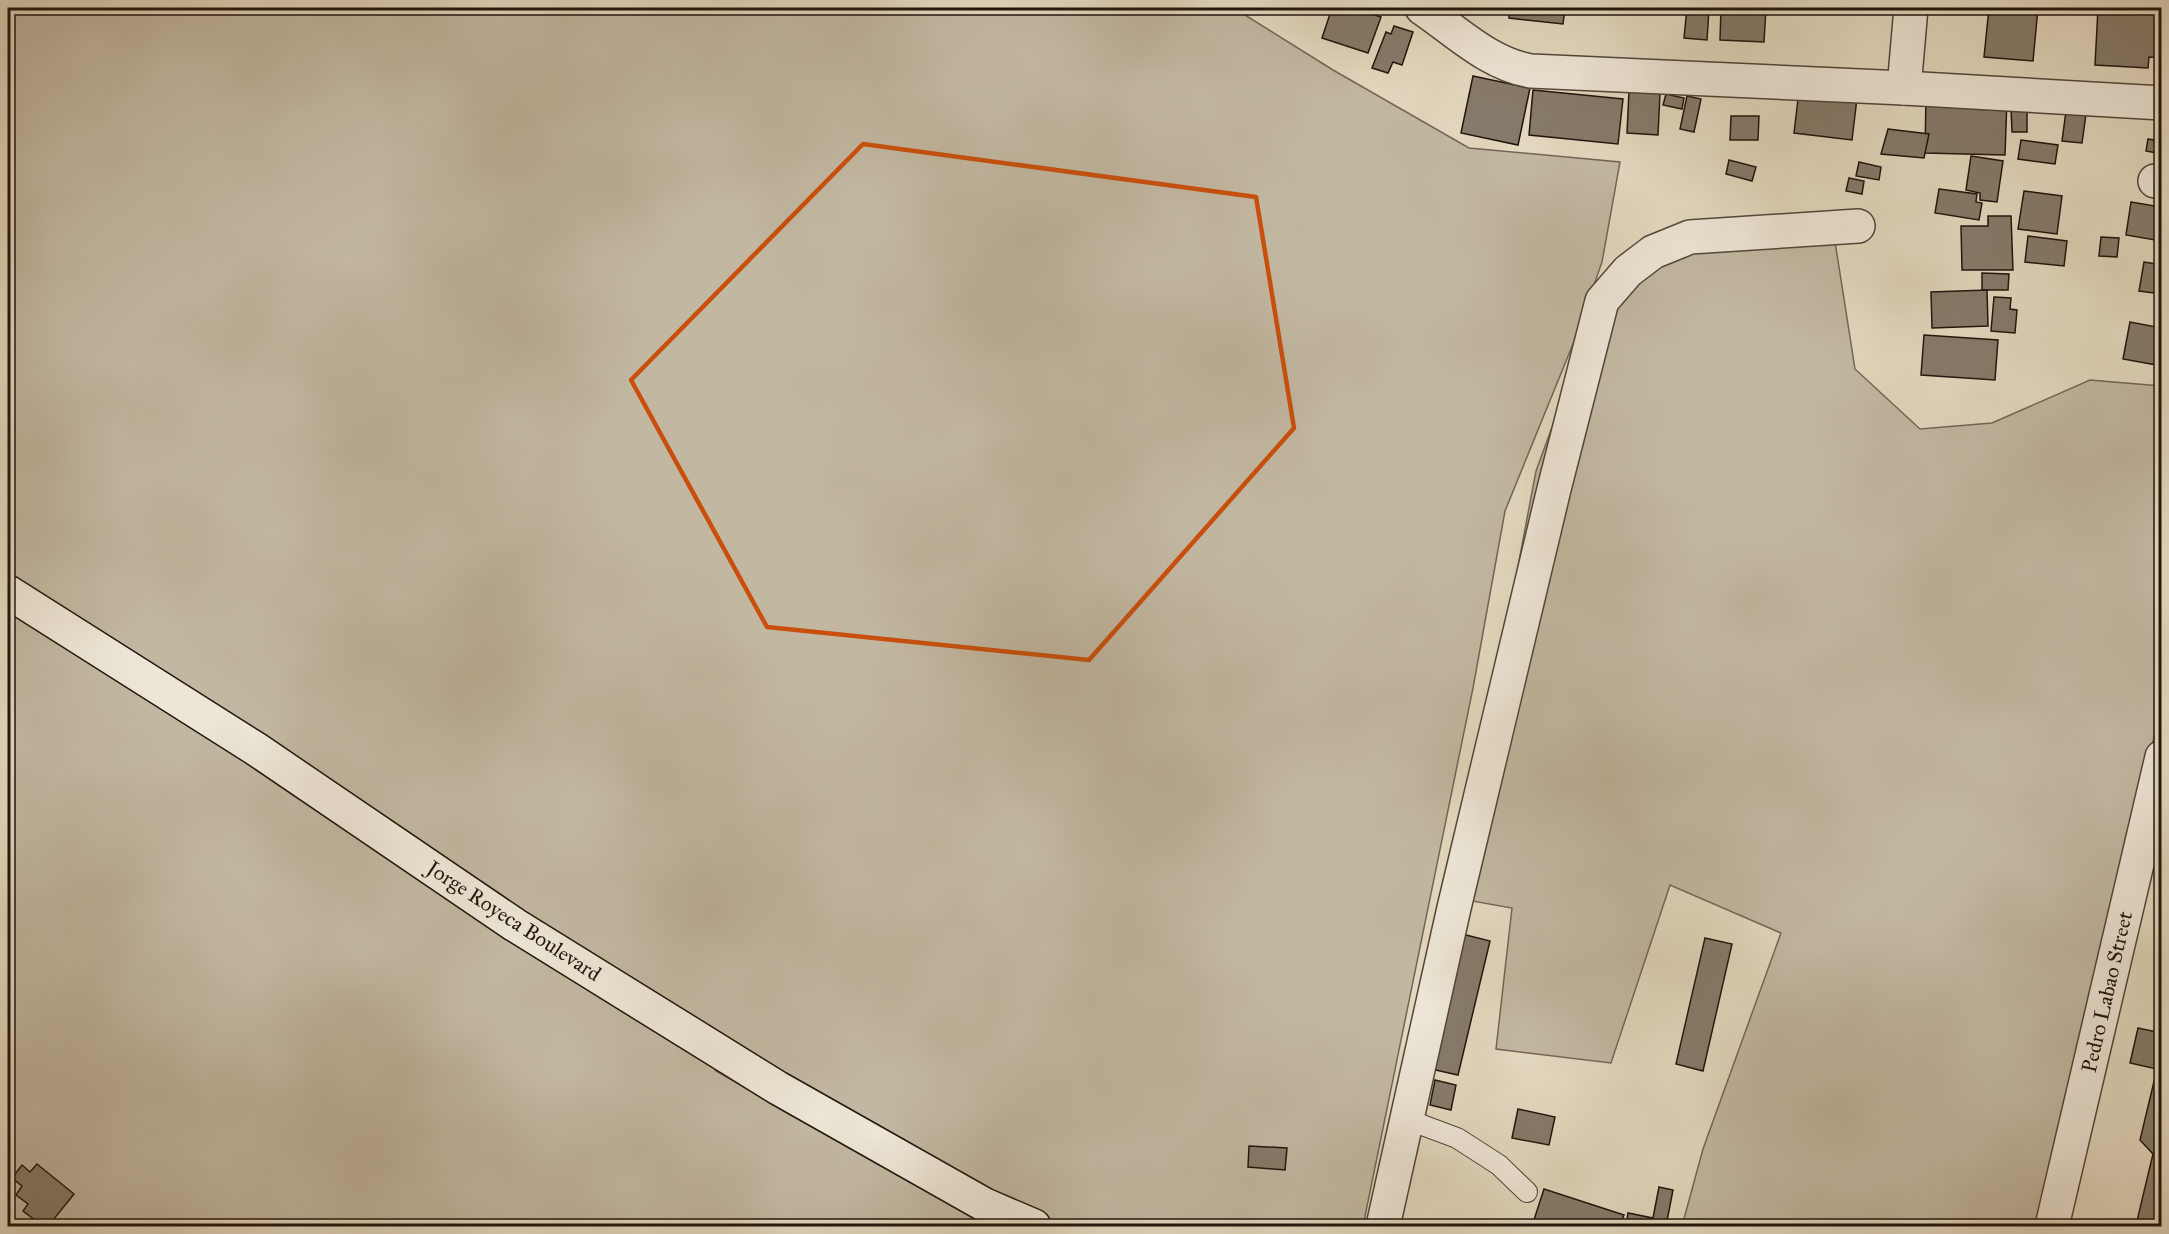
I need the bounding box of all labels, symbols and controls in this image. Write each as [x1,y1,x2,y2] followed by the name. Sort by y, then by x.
[420,854,606,987] street label: Jorge Royeca Boulevard
[2076,908,2138,1075] street label: Pedro Labao Street

